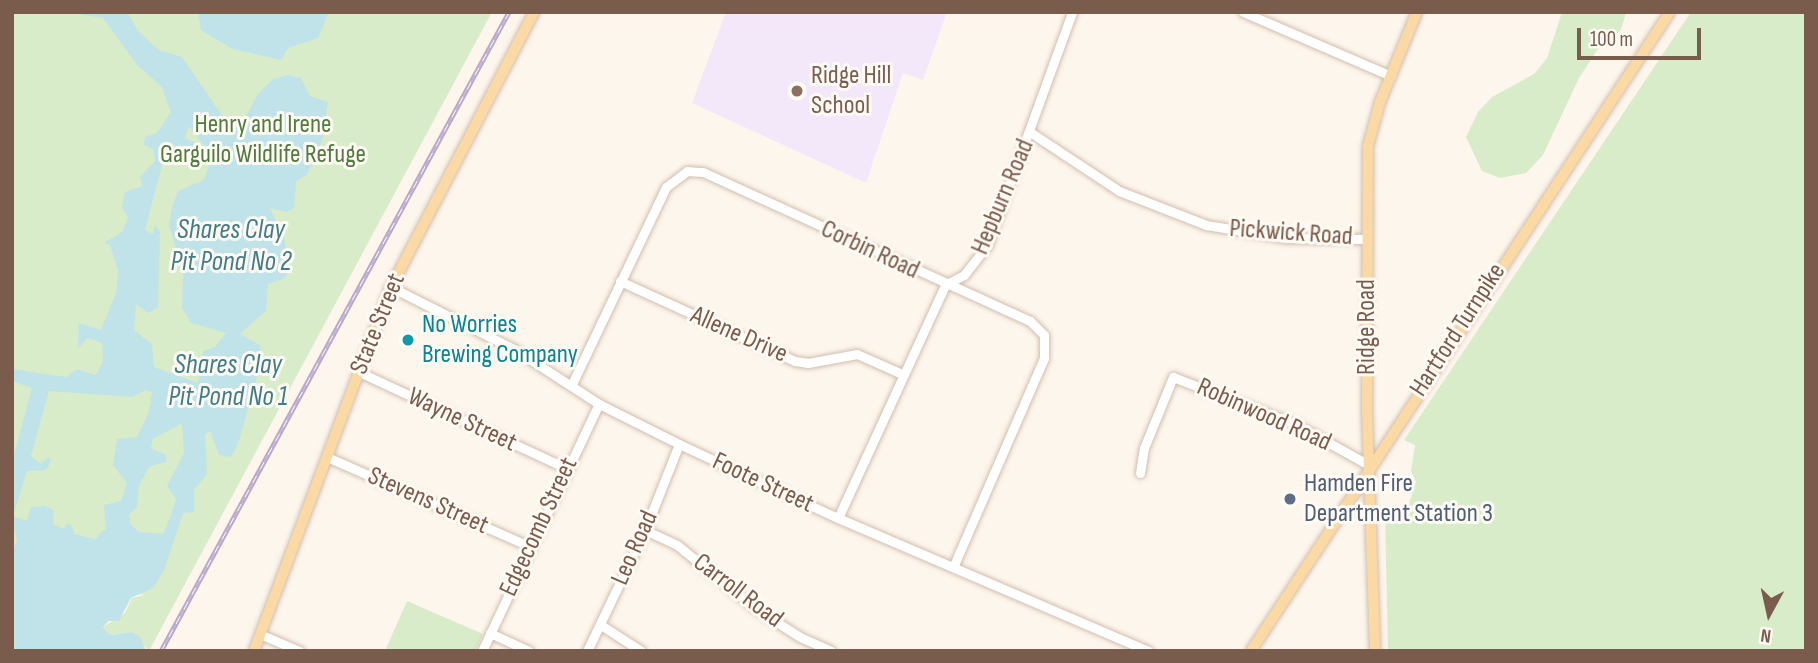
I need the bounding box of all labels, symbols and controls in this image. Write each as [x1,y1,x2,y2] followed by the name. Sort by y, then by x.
[1580,14,1704,58] scale bar
[1590,27,1633,52] text: 100 m
[811,60,891,122] place label: Ridge Hill School
[789,83,805,99] marker: Ridge Hill School
[160,109,366,170] park label: Henry and Irene Garguilo Wildlife Refuge
[965,135,1041,259] street label: Hepburn Road
[170,213,292,279] water label: Shares Clay Pit Pond No 2
[1228,213,1354,253] street label: Pickwick Road
[816,214,924,286] street label: Corbin Road
[1403,258,1513,402] street label: Hartford Turnpike
[344,269,412,379] street label: State Street
[1351,279,1383,375] street label: Ridge Road
[686,300,792,370] street label: Allene Drive
[422,309,578,370] place label: No Worries Brewing Company
[400,332,416,348] marker: No Worries Brewing Company
[168,348,288,414] water label: Shares Clay Pit Pond No 1
[1192,372,1336,458] street label: Robinwood Road
[403,381,521,459] street label: Wayne Street
[707,446,819,520] street label: Foote Street
[493,453,585,601] street label: Edgecomb Street
[363,461,493,541] street label: Stevens Street
[1304,468,1493,530] place label: Hamden Fire Department Station 3
[1282,491,1298,507] marker: Hamden Fire Department Station 3
[605,506,665,590] street label: Leo Road
[687,547,789,635] street label: Carroll Road
[1734,579,1804,649] north arrow
[1759,623,1773,647] text: N

